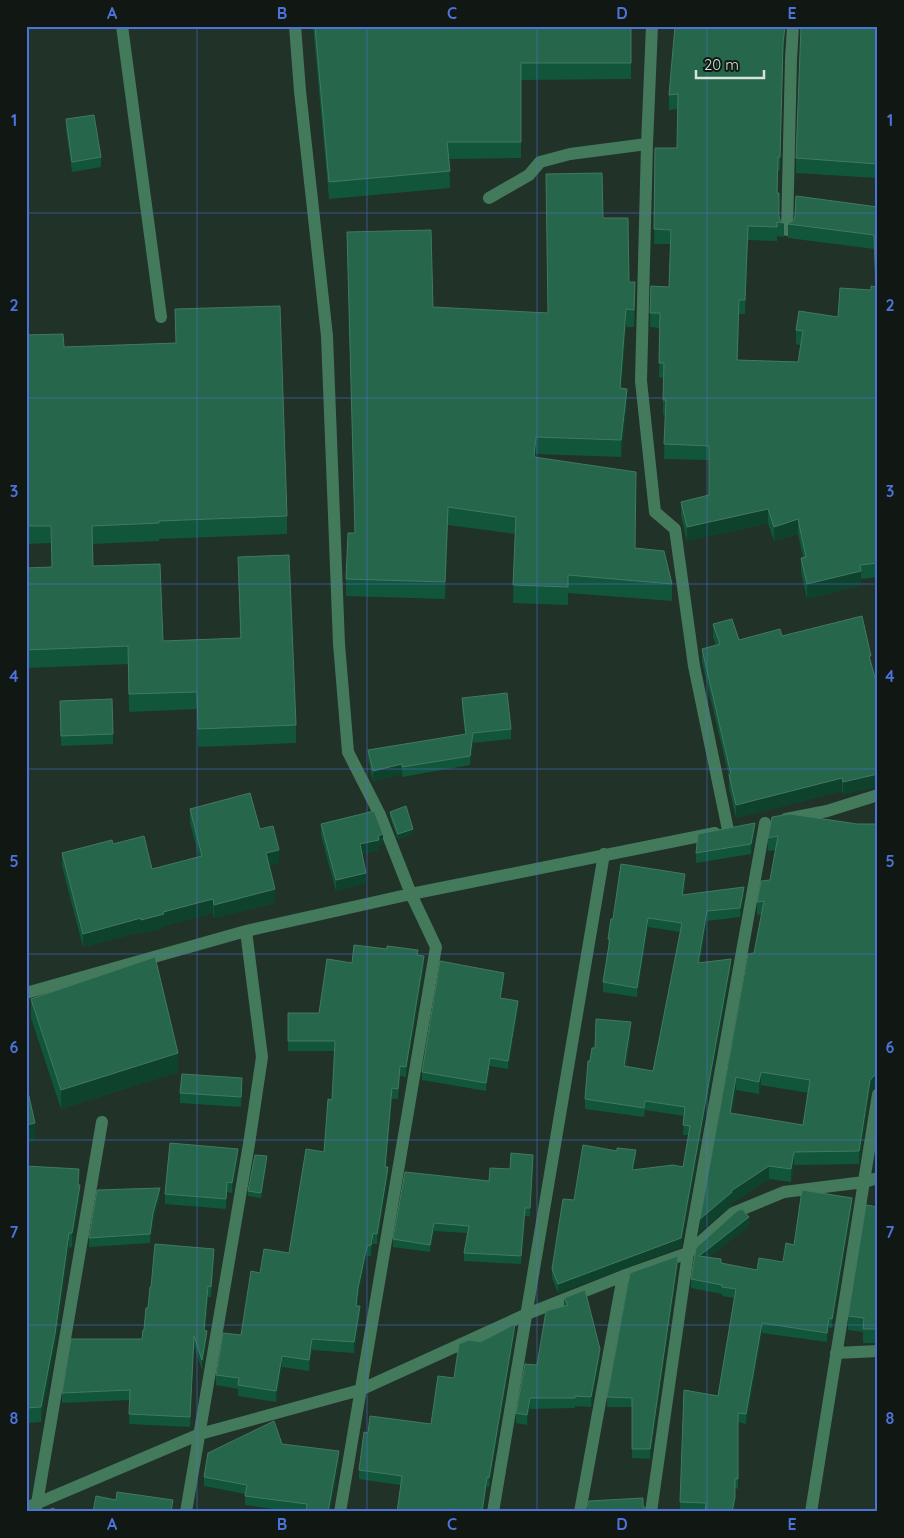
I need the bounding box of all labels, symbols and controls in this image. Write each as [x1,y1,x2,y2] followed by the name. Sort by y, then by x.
[107,3,118,23] text: A
[277,3,287,23] text: B
[447,3,457,23] text: C
[616,3,628,23] text: D
[787,3,797,23] text: E
[696,48,764,80] scale bar
[704,55,739,74] text: 20 m
[11,110,17,130] text: 1
[887,110,893,130] text: 1
[9,295,19,315] text: 2
[885,295,895,315] text: 2
[10,481,18,501] text: 3
[886,481,894,501] text: 3
[9,666,19,686] text: 4
[885,666,895,686] text: 4
[9,851,19,871] text: 5
[885,851,895,871] text: 5
[10,1037,19,1057] text: 6
[886,1037,895,1057] text: 6
[10,1222,19,1242] text: 7
[886,1222,895,1242] text: 7
[10,1408,19,1428] text: 8
[886,1408,895,1428] text: 8
[107,1514,118,1534] text: A
[277,1514,287,1534] text: B
[447,1514,457,1534] text: C
[616,1514,628,1534] text: D
[787,1514,797,1534] text: E

